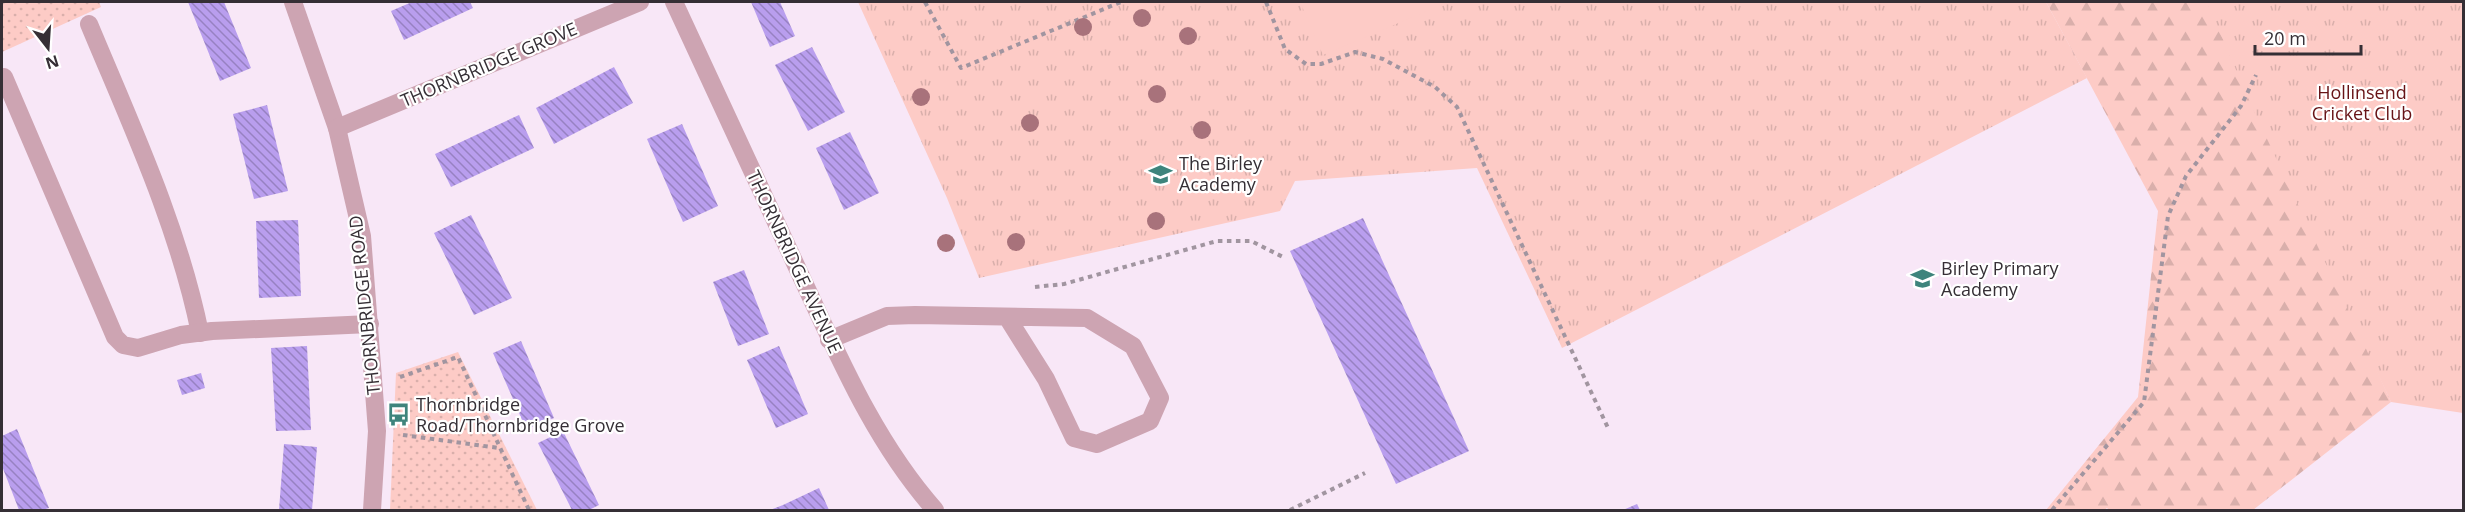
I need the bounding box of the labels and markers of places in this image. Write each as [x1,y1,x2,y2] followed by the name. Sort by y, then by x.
[1179,151,1263,196] place label: The Birley Academy
[1148,161,1174,187] school or university icon: The Birley Academy
[1941,256,2060,301] place label: Birley Primary Academy
[1910,266,1936,292] school or university icon: Birley Primary Academy
[416,392,625,437] place label: Thornbridge Road/Thornbridge Grove
[385,402,411,428] bus stop icon: Thornbridge Road/Thornbridge Grove

